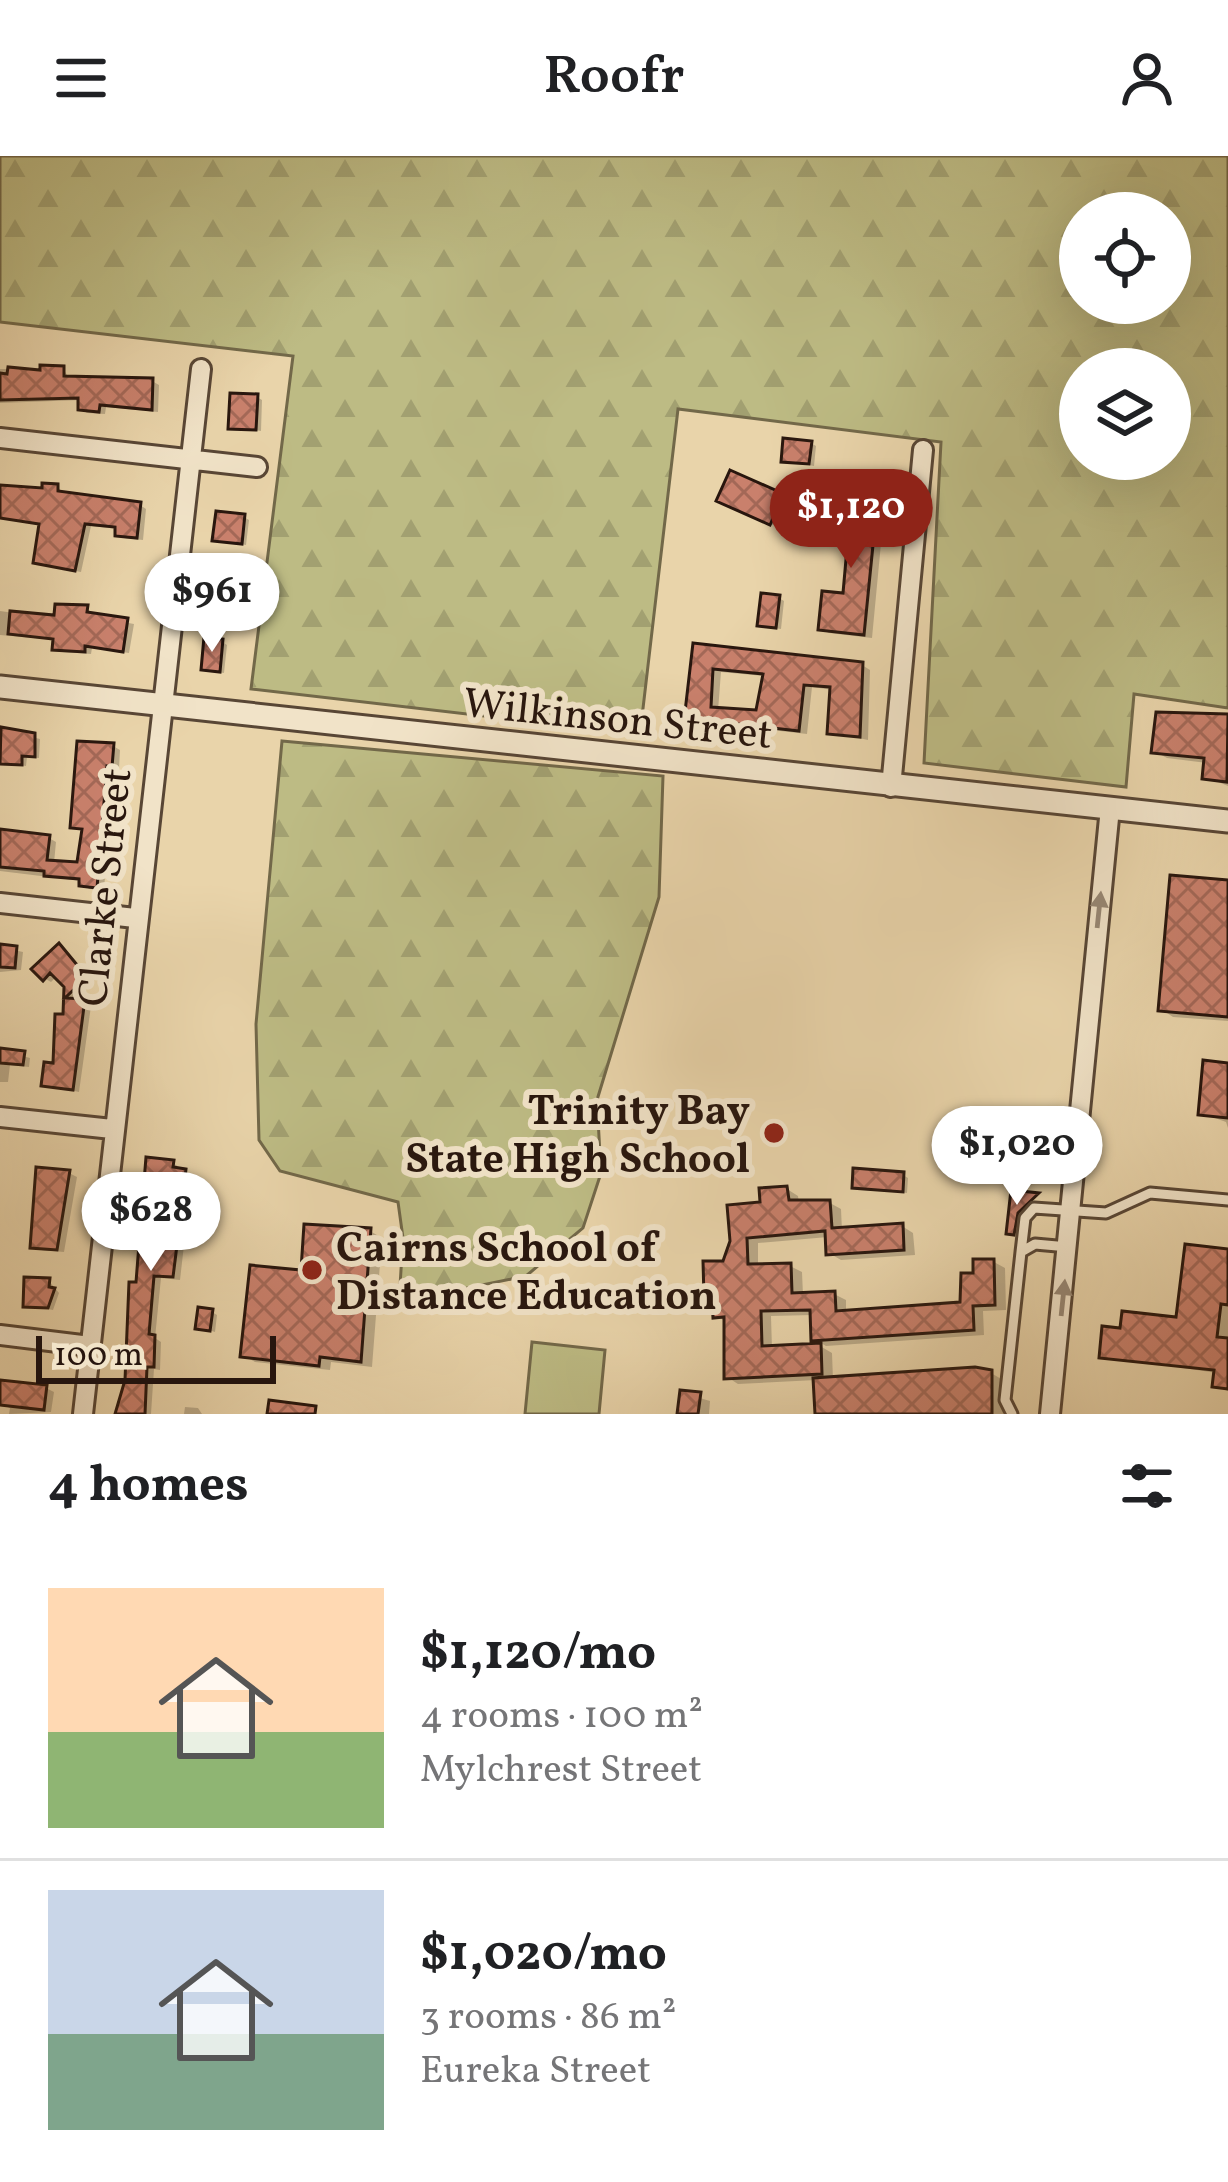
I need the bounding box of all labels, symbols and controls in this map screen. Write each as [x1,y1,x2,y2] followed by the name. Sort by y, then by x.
[543,41,685,116] text: Roofr
[48,45,114,111] icon: menu
[1114,45,1180,111] icon: person
[1059,192,1191,480] map controls
[1059,192,1191,324] button: locate
[1059,348,1191,480] button: layers
[753,469,949,571] pin: $1,120
[797,481,905,535] text: $1,120
[141,553,283,655] pin: $961
[171,565,253,619] text: $961
[460,676,775,767] street label: Wilkinson Street
[66,765,149,1009] street label: Clarke Street
[1089,891,1108,928] one-way arrow
[405,1084,750,1191] place label: Trinity Bay State High School
[919,1106,1115,1208] pin: $1,020
[959,1118,1075,1172] text: $1,020
[761,1120,787,1146] marker: Trinity Bay State High School
[80,1172,222,1274] pin: $628
[109,1184,193,1238] text: $628
[336,1221,717,1328] place label: Cairns School of Distance Education
[299,1257,325,1283] marker: Cairns School of Distance Education
[1054,1279,1073,1316] one-way arrow
[36,1330,276,1383] scale bar
[54,1334,143,1380] text: 100 m
[48,1451,249,1522] text: 4 homes
[1114,1453,1180,1519] icon: filters
[420,1619,656,1690] text: $1,120/mo
[144,1636,288,1780] icon: home
[420,1690,703,1744] text: 4 rooms · 100 m²
[420,1744,702,1798] text: Mylchrest Street
[420,1920,667,1991] text: $1,020/mo
[144,1938,288,2082] icon: home
[420,1991,676,2045] text: 3 rooms · 86 m²
[420,2045,651,2099] text: Eureka Street

